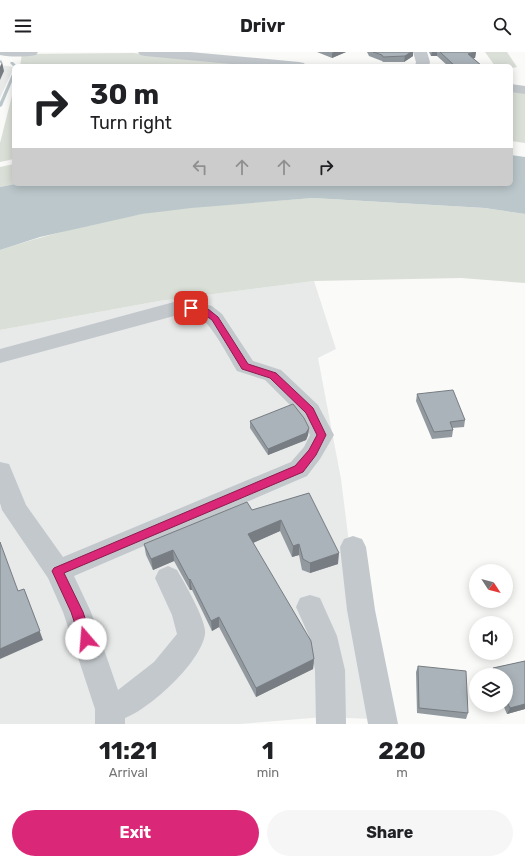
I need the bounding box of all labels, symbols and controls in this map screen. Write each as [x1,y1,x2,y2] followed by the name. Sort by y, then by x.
[12,15,34,37] icon: menu
[240,15,285,37] text: Drivr
[491,15,513,37] icon: search
[90,78,159,111] text: 30 m
[24,80,76,132] icon: right
[90,112,172,134] text: Turn right
[189,156,211,178] icon: left
[231,156,253,178] icon: ahead
[273,156,295,178] icon: ahead
[315,156,337,178] icon: right
[174,291,208,325] pin
[180,297,202,319] icon: arrive
[469,564,513,608] north arrow
[469,564,513,712] map controls
[469,616,513,660] button: sound
[65,618,107,660] position arrow
[469,668,513,712] button: layers
[99,737,158,765] text: 11:21
[262,737,274,765] text: 1
[378,737,426,765] text: 220
[109,765,148,780] text: Arrival
[257,765,279,780] text: min
[396,765,408,780] text: m
[12,810,259,856] button: Exit
[267,810,513,856] button: Share

